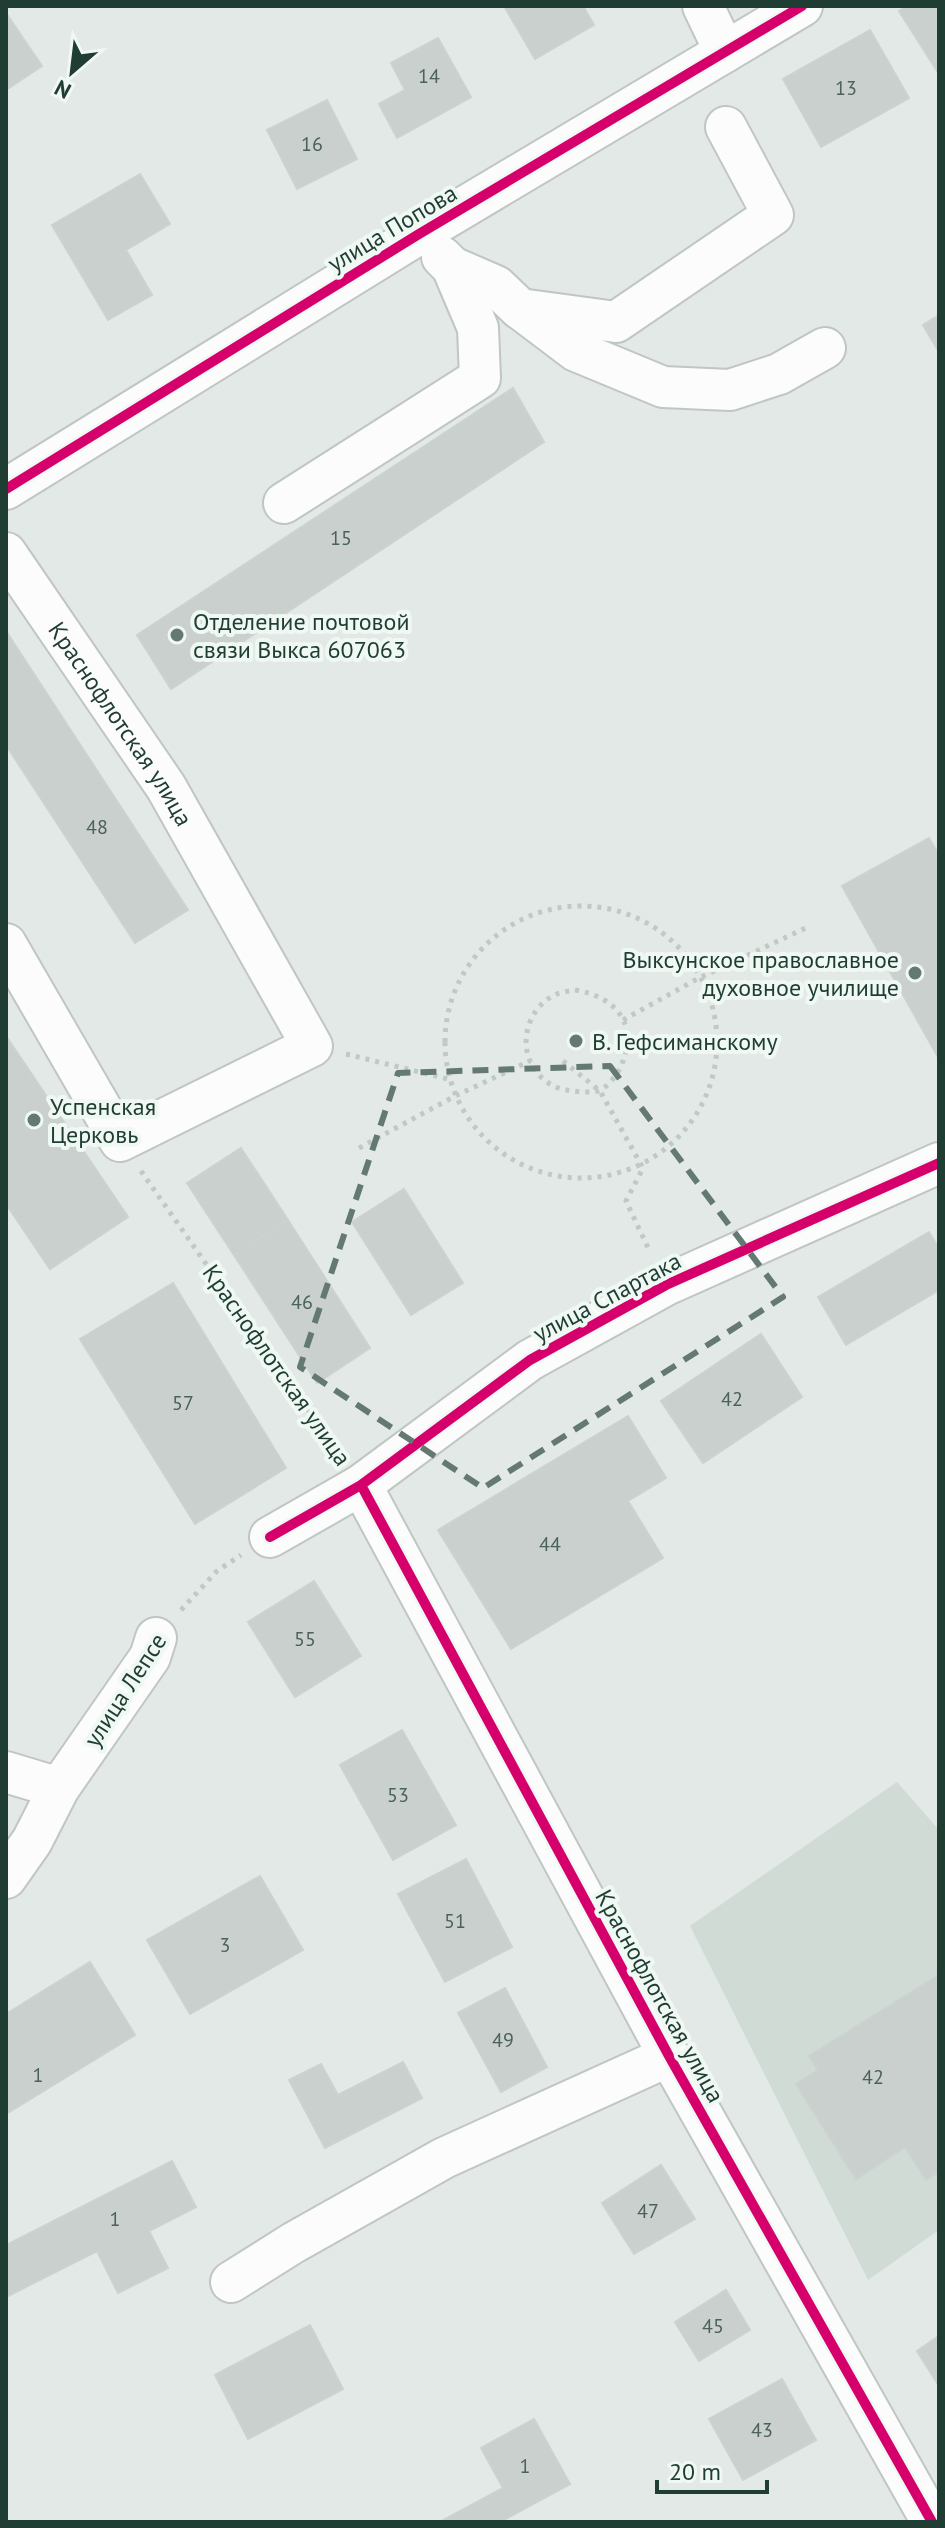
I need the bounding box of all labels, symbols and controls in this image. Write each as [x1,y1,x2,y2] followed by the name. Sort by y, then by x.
[32,32,112,112] north arrow
[418,63,440,89] house number: 14
[50,74,76,105] text: N
[835,75,857,101] house number: 13
[301,131,323,157] house number: 16
[322,177,462,279] street label: улица Попова
[330,525,352,551] house number: 15
[193,606,409,665] place label: Отделение почтовой связи Выкса 607063
[42,616,200,831] street label: Краснофлотская улица
[168,626,186,644] marker: Отделение почтовой связи Выкса 607063
[86,814,108,840] house number: 48
[622,944,899,1003] place label: Выксунское православное духовное училище
[906,964,924,982] marker: Выксунское православное духовное училище
[592,1026,778,1057] place label: В. Гефсиманскому
[567,1032,585,1050] marker: В. Гефсиманскому
[50,1091,156,1150] place label: Успенская Церковь
[25,1111,43,1129] marker: Успенская Церковь
[528,1245,686,1349] street label: улица Спартака
[196,1258,358,1472] street label: Краснофлотская улица
[291,1289,313,1315] house number: 46
[721,1386,743,1412] house number: 42
[172,1390,194,1416] house number: 57
[539,1531,561,1557] house number: 44
[294,1626,316,1652] house number: 55
[77,1627,173,1753] street label: улица Лепсе
[387,1782,409,1808] house number: 53
[588,1884,732,2108] street label: Краснофлотская улица
[444,1908,466,1934] house number: 51
[220,1932,230,1958] house number: 3
[492,2027,514,2053] house number: 49
[33,2062,43,2088] house number: 1
[862,2064,884,2090] house number: 42
[637,2198,659,2224] house number: 47
[110,2206,120,2232] house number: 1
[702,2313,724,2339] house number: 45
[751,2417,773,2443] house number: 43
[657,2444,767,2494] scale bar
[520,2453,530,2479] house number: 1
[669,2456,721,2487] text: 20 m

